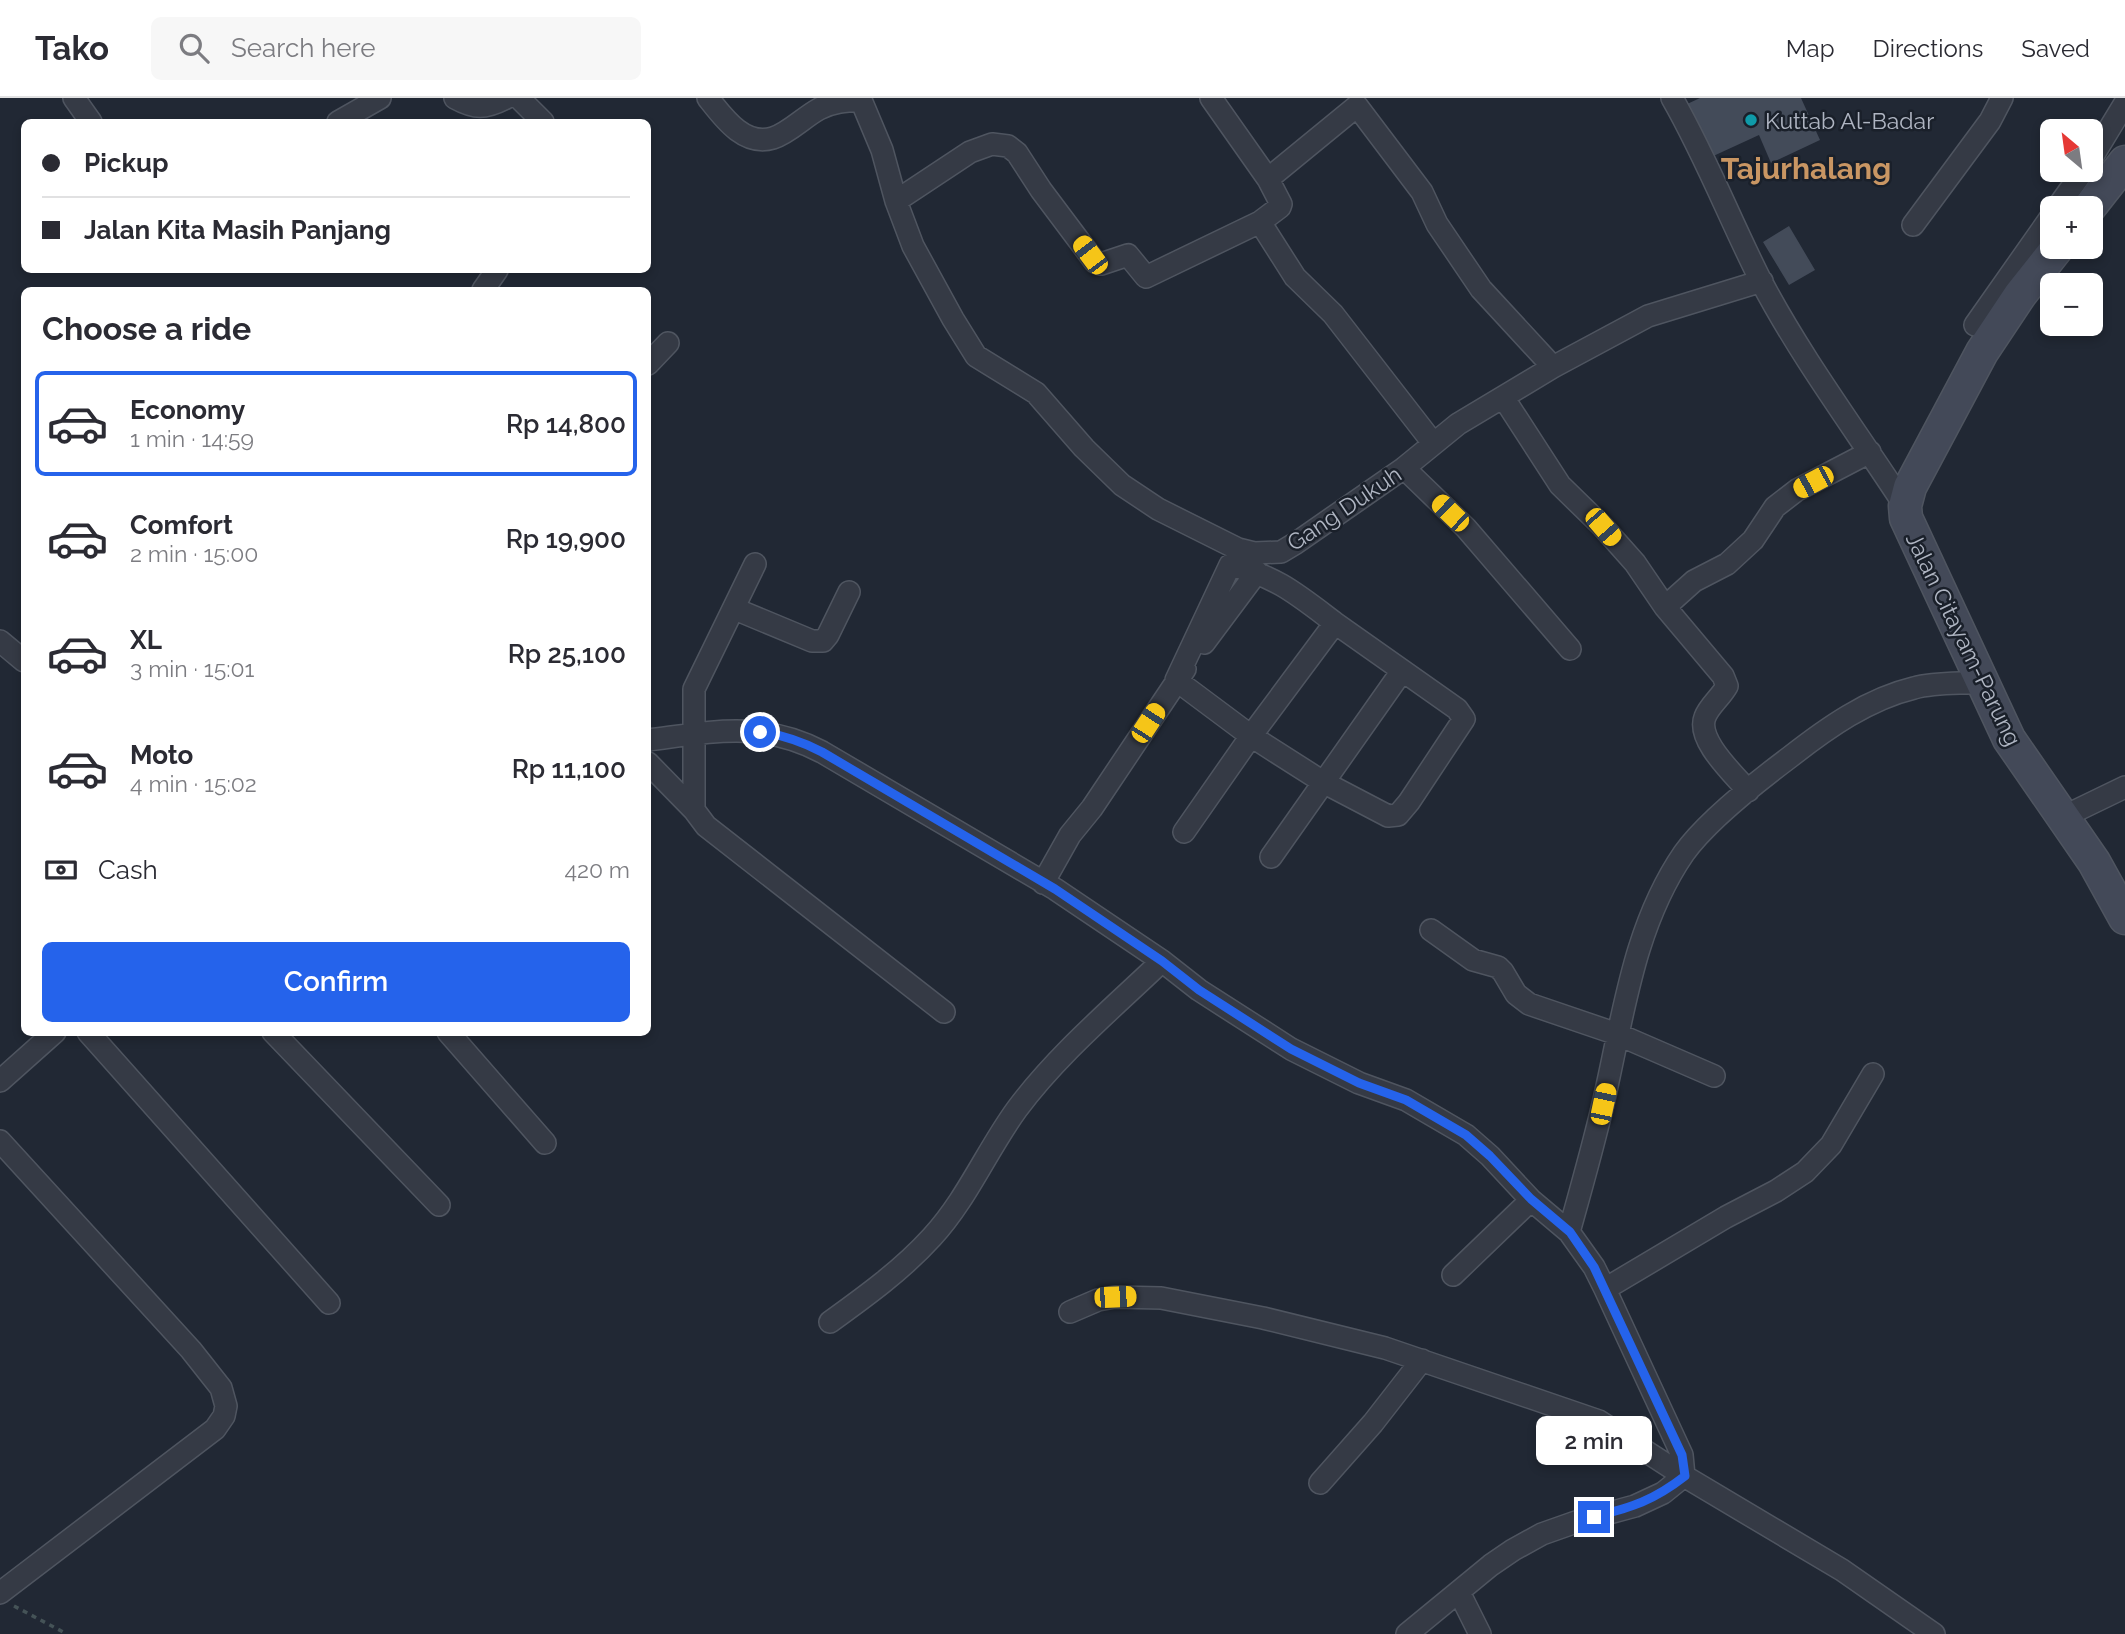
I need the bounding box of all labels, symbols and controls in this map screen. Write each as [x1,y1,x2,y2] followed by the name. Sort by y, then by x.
[151,17,641,80] search box
[35,29,109,68] text: Tako
[175,29,213,67] icon: search
[231,33,375,63] text: Search here
[1786,34,1835,63] text: Map
[1873,34,1983,63] text: Directions
[2021,34,2090,63] text: Saved
[1765,107,1934,134] place label: Kuttab Al-Badar
[1743,112,1759,128] marker: Kuttab Al-Badar
[2040,119,2104,182] north arrow
[2040,119,2103,336] map controls
[84,148,169,178] text: Pickup
[1721,151,1891,186] district label: Tajurhalang
[2040,196,2103,259] button: +
[84,215,391,245] text: Jalan Kita Masih Panjang
[1069,232,1112,278] car
[2040,273,2103,336] button: −
[42,310,251,347] text: Choose a ride
[46,392,109,455] icon: car
[130,395,245,425] text: Economy
[506,409,626,439] text: Rp 14,800
[130,425,254,452] text: 1 min · 14:59
[1282,460,1406,556] street label: Gang Dukuh
[1790,463,1837,501] car
[1428,491,1473,535] car
[1582,504,1625,550] car
[46,507,109,570] icon: car
[130,510,233,540] text: Comfort
[506,524,626,554] text: Rp 19,900
[1901,528,2027,750] street label: Jalan Citayam-Parung
[130,540,258,567] text: 2 min · 15:00
[46,622,109,685] icon: car
[130,625,162,655] text: XL
[508,639,626,669] text: Rp 25,100
[130,655,254,682] text: 3 min · 15:01
[1128,700,1169,746] car
[744,716,776,748] route start
[46,737,109,800] icon: car
[130,740,193,770] text: Moto
[512,754,626,784] text: Rp 11,100
[130,770,257,797] text: 4 min · 15:02
[42,851,80,889] icon: cash
[98,855,158,885] text: Cash
[564,856,630,883] text: 420 m
[42,942,630,1022] button: Confirm
[1589,1081,1618,1127] car
[1094,1286,1137,1308] car
[1536,1416,1652,1464] callout: 2 min
[1565,1427,1623,1454] text: 2 min
[1578,1501,1610,1533] route end

